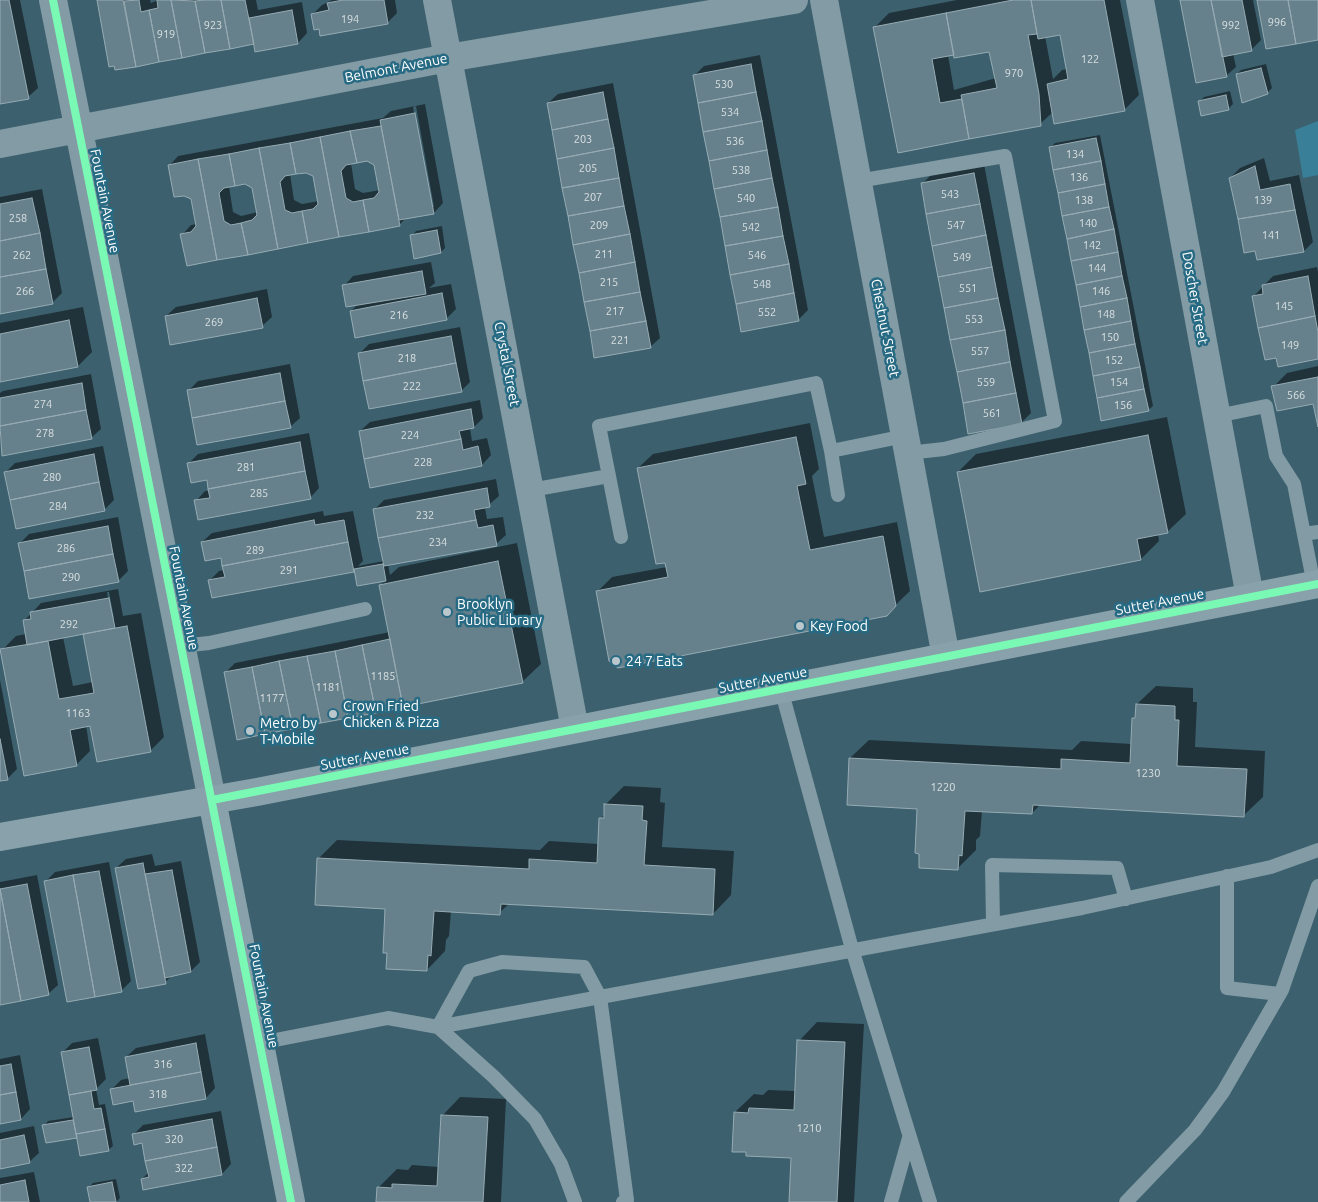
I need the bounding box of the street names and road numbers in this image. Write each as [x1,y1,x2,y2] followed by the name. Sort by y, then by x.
[343,50,449,86] street label: Belmont Avenue
[87,147,123,255] street label: Fountain Avenue
[1179,250,1211,346] street label: Doscher Street
[867,277,903,379] street label: Chestnut Street
[491,320,523,408] street label: Crystal Street
[166,544,202,652] street label: Fountain Avenue
[1114,585,1206,619] street label: Sutter Avenue
[717,663,809,697] street label: Sutter Avenue
[319,740,411,774] street label: Sutter Avenue
[246,942,282,1050] street label: Fountain Avenue

